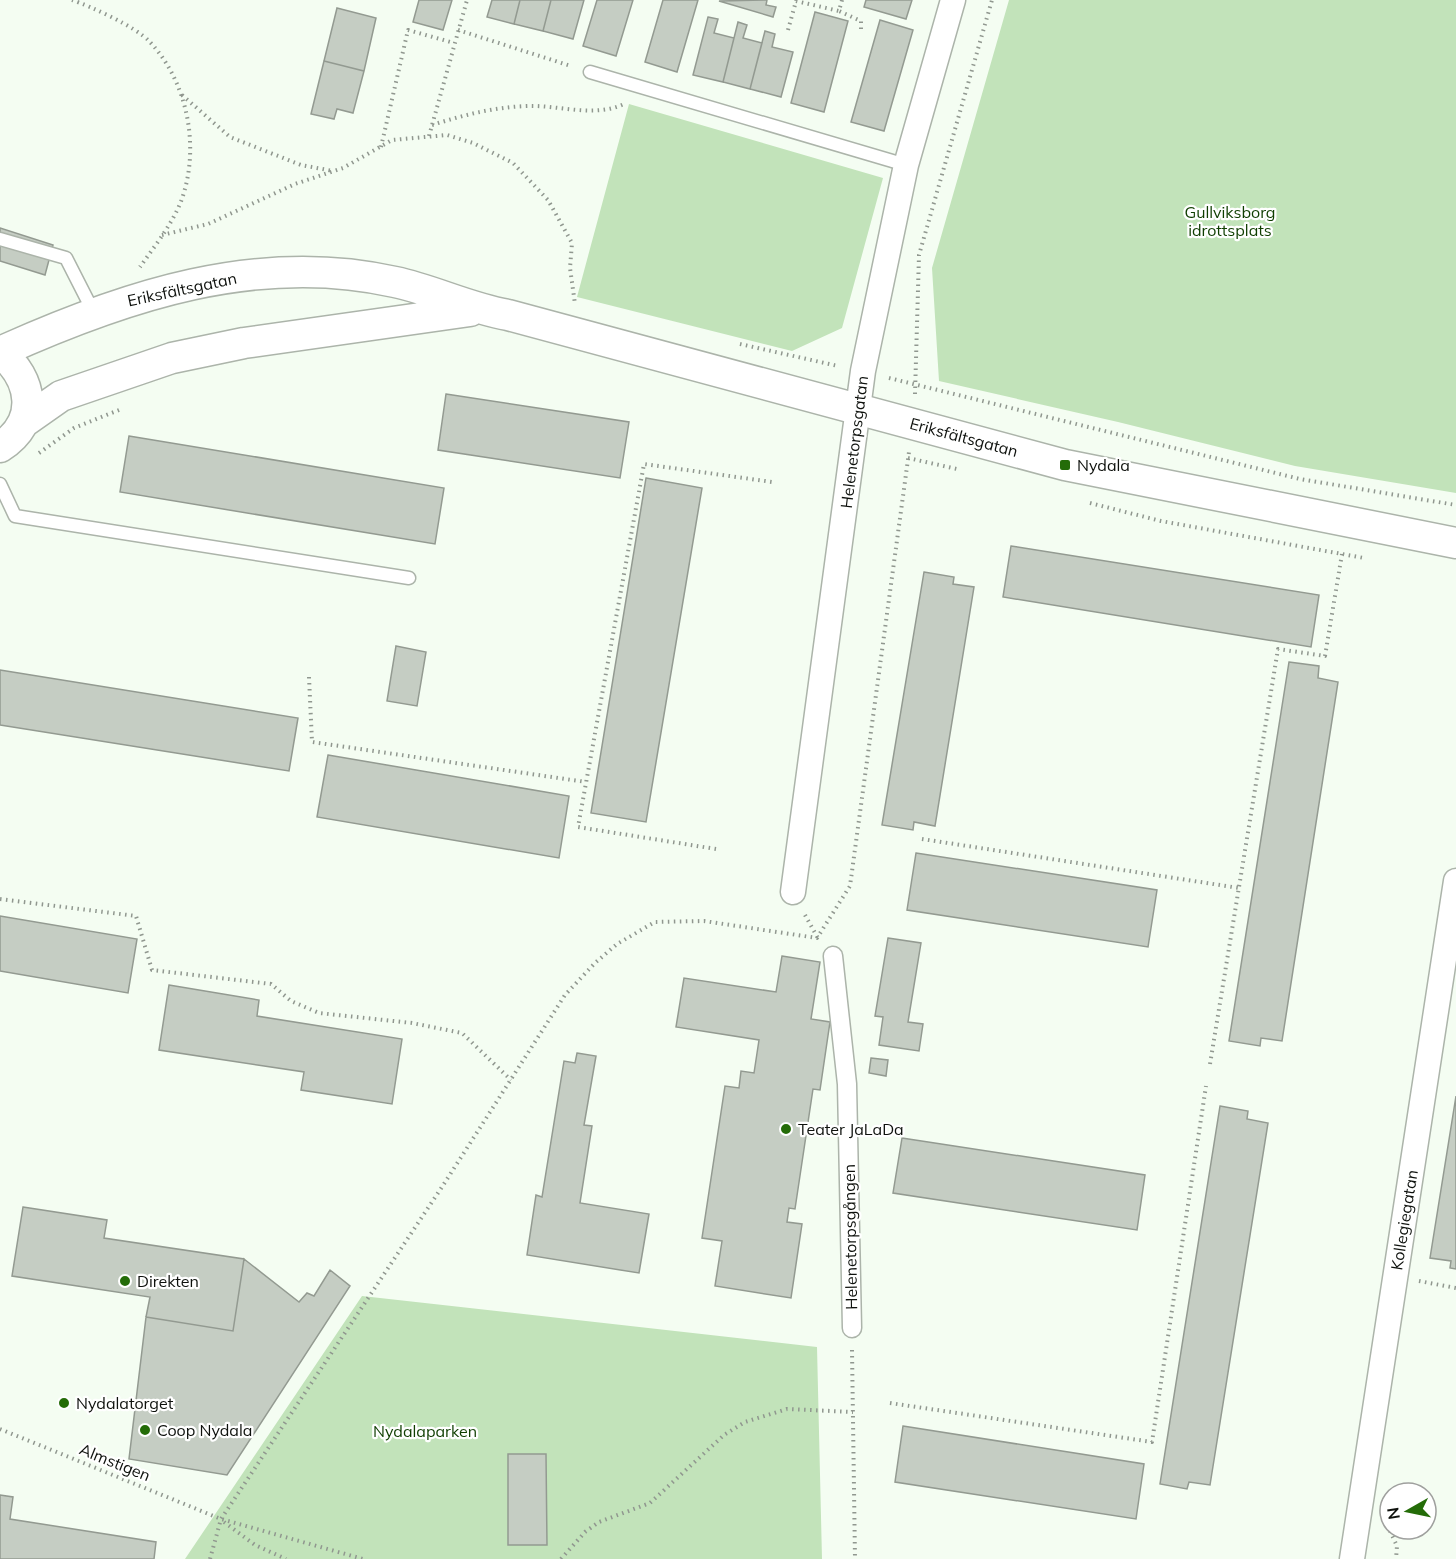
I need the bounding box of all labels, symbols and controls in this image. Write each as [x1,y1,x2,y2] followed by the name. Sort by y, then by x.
[1185,202,1275,240] park label: Gullviksborg idrottsplats
[126,268,238,310] street label: Eriksfältsgatan
[836,375,872,509] street label: Helenetorpsgatan
[908,413,1020,461] street label: Eriksfältsgatan
[1077,455,1130,475] place label: Nydala
[1058,458,1072,472] marker: Nydala
[798,1119,904,1139] place label: Teater JaLaDa
[779,1122,793,1136] marker: Teater JaLaDa
[839,1164,861,1310] street label: Helenetorpsgången
[1386,1168,1422,1272] street label: Kollegiegatan
[137,1271,199,1291] place label: Direkten
[118,1274,132,1288] marker: Direkten
[76,1393,174,1413] place label: Nydalatorget
[57,1396,71,1410] marker: Nydalatorget
[157,1420,252,1440] place label: Coop Nydala
[373,1421,477,1441] park label: Nydalaparken
[138,1423,152,1437] marker: Coop Nydala
[77,1439,153,1485] street label: Almstigen
[1378,1481,1438,1541] north arrow
[1382,1506,1404,1521] text: N

